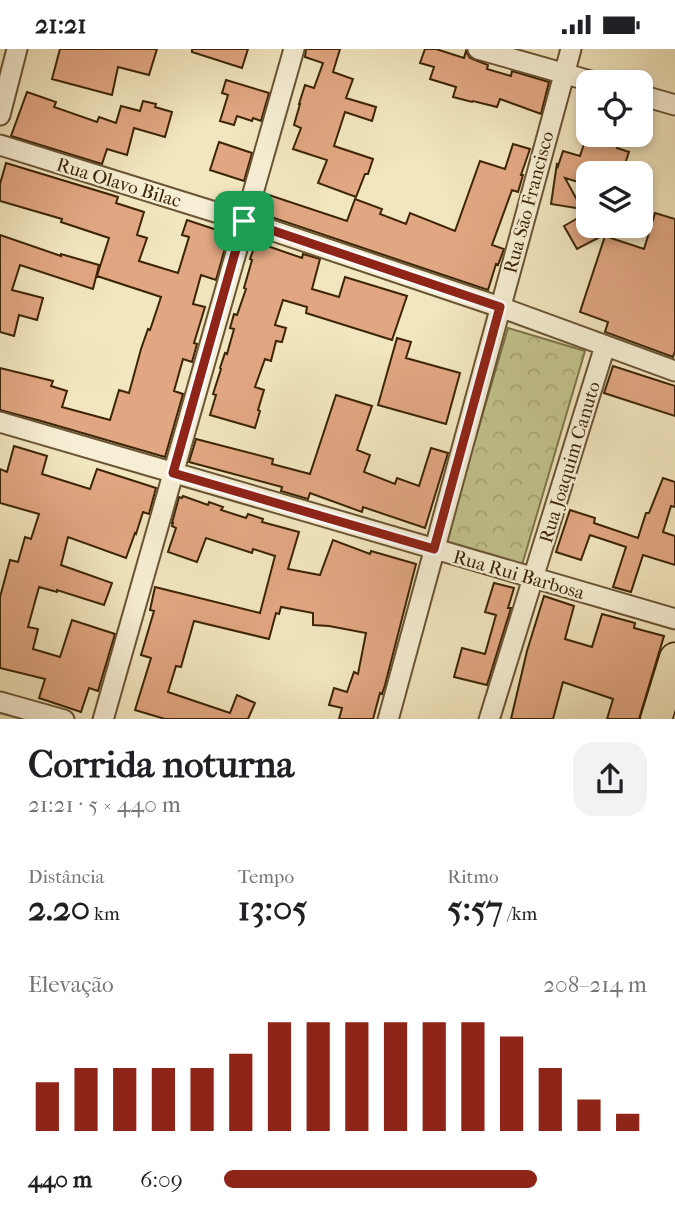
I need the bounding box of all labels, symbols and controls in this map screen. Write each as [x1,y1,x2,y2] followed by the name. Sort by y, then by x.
[35,9,87,40] text: 21:21
[576,70,653,238] map controls
[576,70,653,147] button: locate
[499,128,559,276] street label: Rua São Francisco
[54,154,184,212] street label: Rua Olavo Bilac
[576,161,653,238] button: layers
[214,191,274,251] pin
[225,202,263,240] icon: arrive
[535,378,605,546] street label: Rua Joaquim Canuto
[451,546,587,604] street label: Rua Rui Barbosa
[28,742,294,787] text: Corrida noturna
[573,742,647,816] button: share
[28,791,181,818] text: 21:21 · 5 × 440 m
[28,866,104,888] text: Distância
[238,866,294,888] text: Tempo
[447,866,499,888] text: Ritmo
[28,888,90,929] text: 2.20
[238,888,307,929] text: 13:05
[447,888,503,929] text: 5:57
[90,903,120,925] text: km
[503,903,537,925] text: /km
[28,971,114,998] text: Elevação
[543,971,647,998] text: 208–214 m
[28,1166,92,1193] text: 440 m
[140,1166,183,1193] text: 6:09

